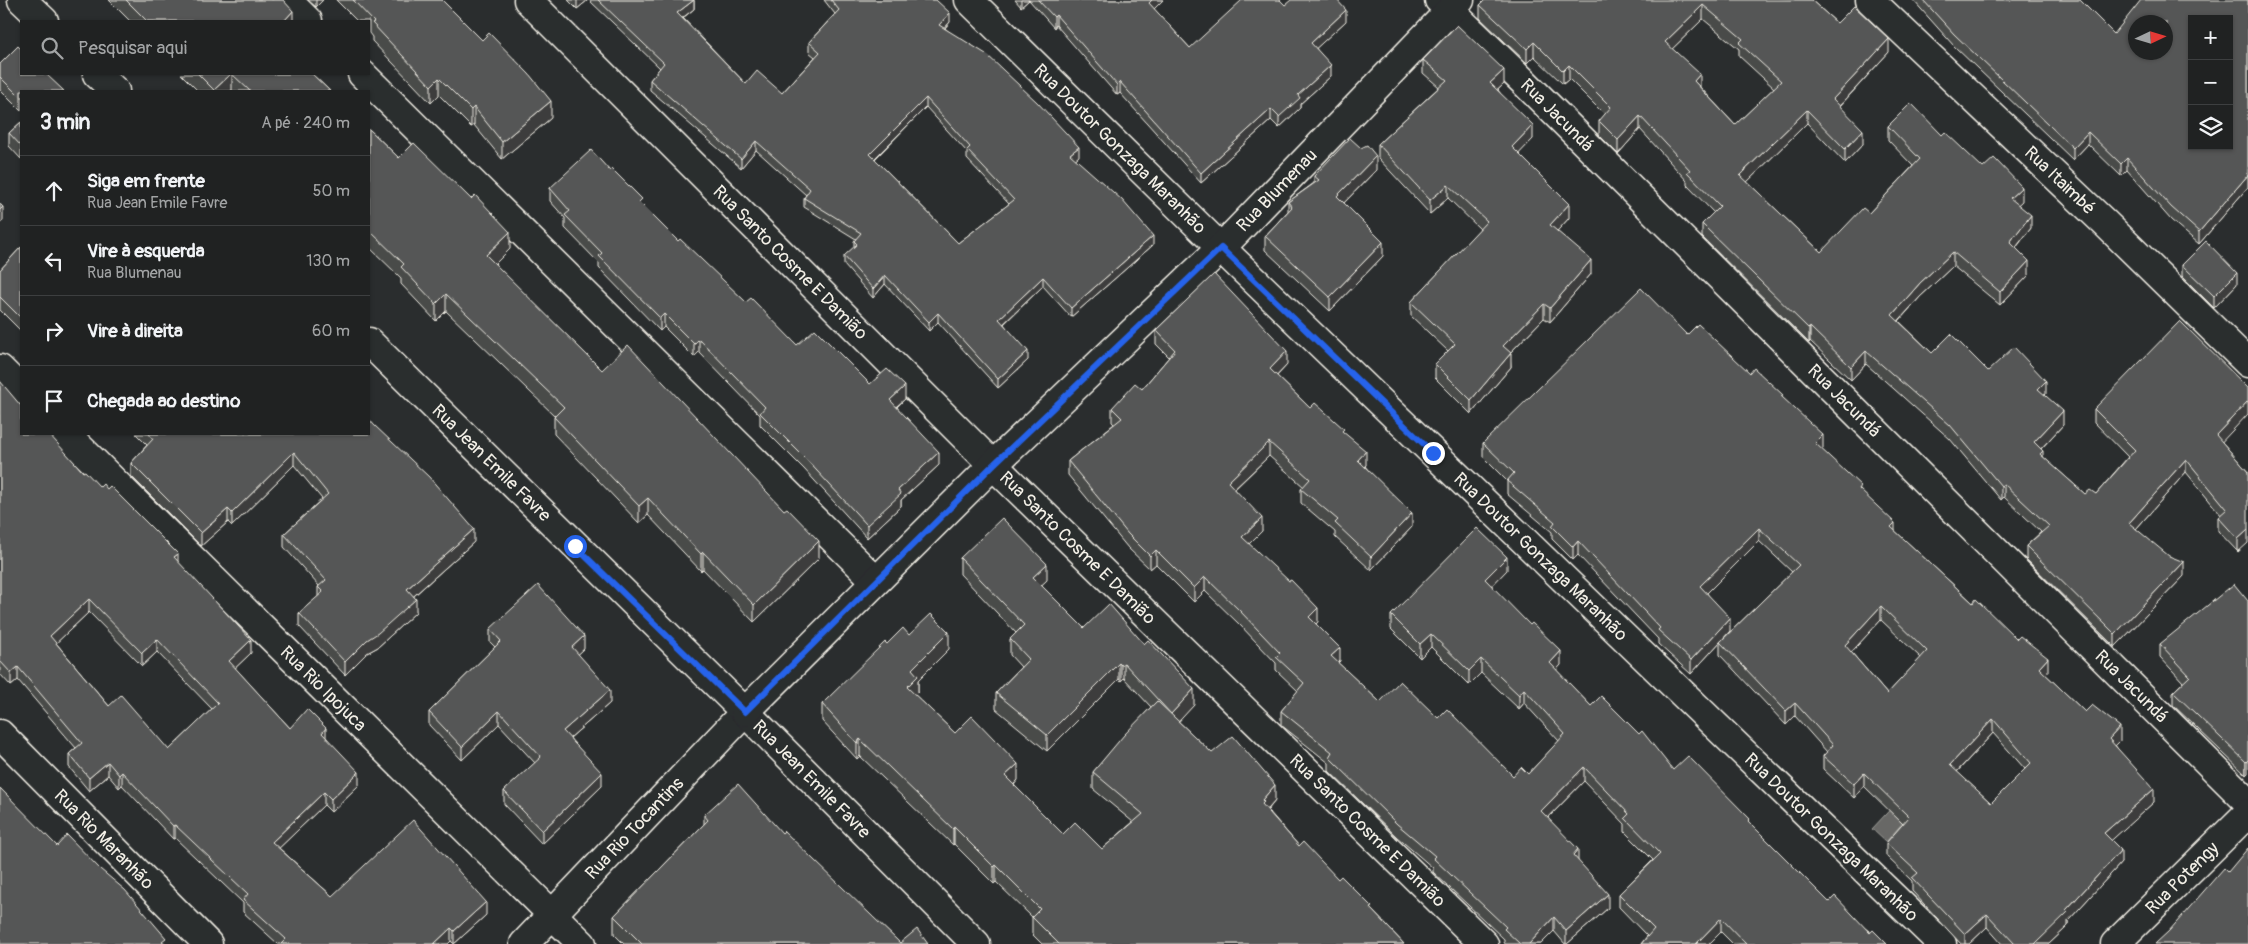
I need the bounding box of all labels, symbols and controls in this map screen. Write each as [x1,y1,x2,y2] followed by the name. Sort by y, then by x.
[2128,15,2173,60] north arrow
[2188,15,2233,150] map controls
[2188,15,2233,60] button: +
[20,20,370,75] search box
[38,34,66,62] icon: search
[78,36,187,60] text: Pesquisar aqui
[1029,59,1211,239] street label: Rua Doutor Gonzaga Maranhão
[2188,60,2233,105] button: −
[1515,74,1598,157] street label: Rua Jacundá
[2188,105,2233,150] button: layers
[40,109,90,136] text: 3 min
[261,113,350,133] text: A pé · 240 m
[2019,141,2100,220] street label: Rua Itaimbé
[1232,144,1322,237] street label: Rua Blumenau
[87,169,205,193] text: Siga em frente
[40,177,68,205] icon: ahead
[708,180,872,345] street label: Rua Santo Cosme E Damião
[313,181,350,201] text: 50 m
[87,193,227,213] text: Rua Jean Emile Favre
[87,239,205,263] text: Vire à esquerda
[40,247,68,275] icon: left
[306,251,350,271] text: 130 m
[87,263,182,283] text: Rua Blumenau
[40,317,68,345] icon: right
[87,319,183,343] text: Vire à direita
[312,321,350,341] text: 60 m
[1802,360,1886,442] street label: Rua Jacundá
[40,387,68,415] icon: arrive
[87,389,240,413] text: Chegada ao destino
[427,399,556,527] street label: Rua Jean Emile Favre
[1422,442,1445,465] route end
[994,467,1161,630] street label: Rua Santo Cosme E Damião
[1449,468,1632,646] street label: Rua Doutor Gonzaga Maranhão
[564,535,587,558] route start
[275,641,371,737] street label: Rua Rio Ipojuca
[2090,645,2173,728] street label: Rua Jacundá
[747,715,875,844] street label: Rua Jean Emile Favre
[1739,748,1923,927] street label: Rua Doutor Gonzaga Maranhão
[1284,749,1451,913] street label: Rua Santo Cosme E Damião
[581,772,689,885] street label: Rua Rio Tocantins
[49,784,159,895] street label: Rua Rio Maranhão
[2141,837,2224,920] street label: Rua Potengy

